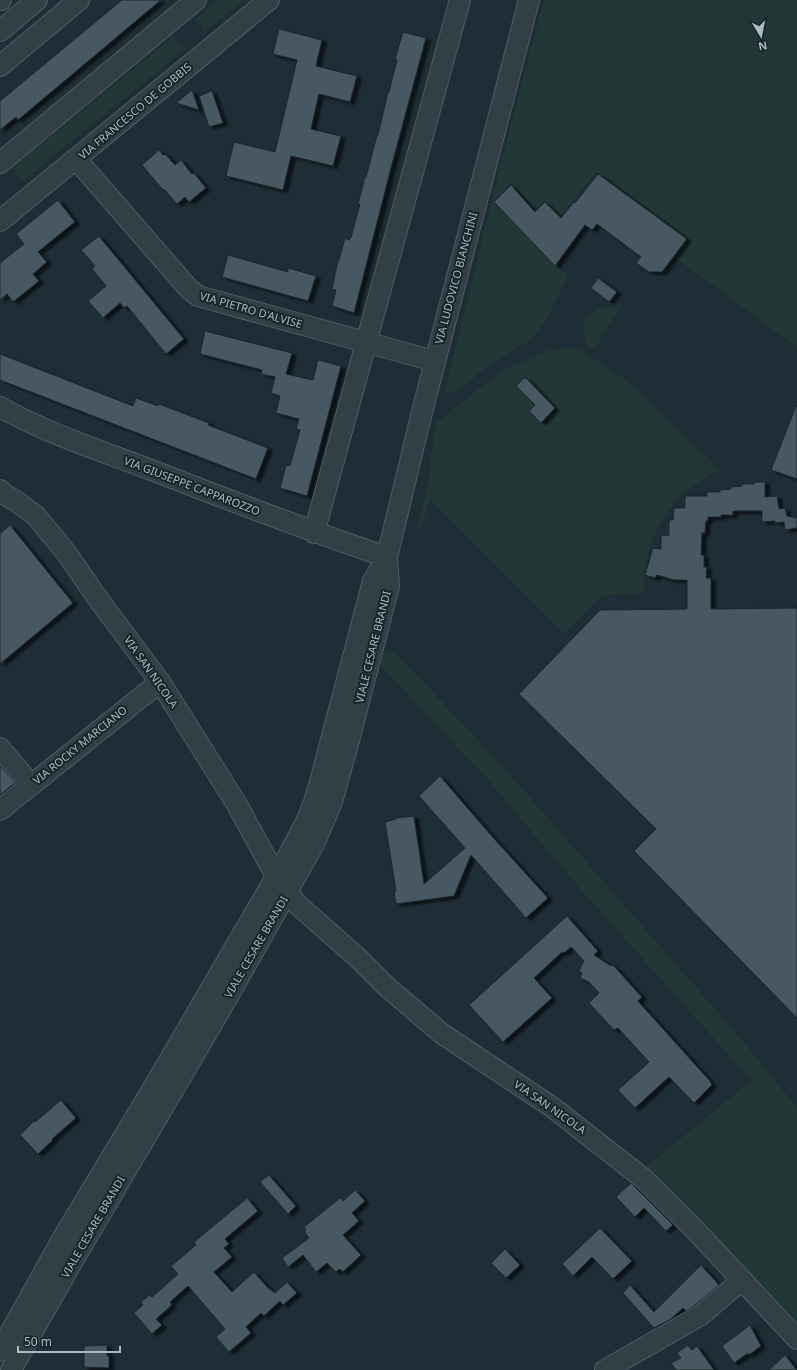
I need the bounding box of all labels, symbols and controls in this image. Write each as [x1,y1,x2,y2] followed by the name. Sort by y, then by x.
[741,16,781,56] north arrow
[757,38,769,55] text: N
[75,59,194,162] street label: VIA FRANCESCO DE GOBBIS
[431,210,480,346] street label: VIA LUDOVICO BIANCHINI
[198,288,304,331] street label: VIA PIETRO D'ALVISE
[122,453,262,518] street label: VIA GIUSEPPE CAPPAROZZO
[351,589,394,705] street label: VIALE CESARE BRANDI
[121,633,182,712] street label: VIA SAN NICOLA
[29,702,130,787] street label: VIA ROCKY MARCIANO
[220,893,291,1000] street label: VIALE CESARE BRANDI
[511,1076,590,1138] street label: VIA SAN NICOLA
[57,1173,128,1280] street label: VIALE CESARE BRANDI
[18,1328,120,1354] scale bar
[24,1333,52,1350] text: 50 m

